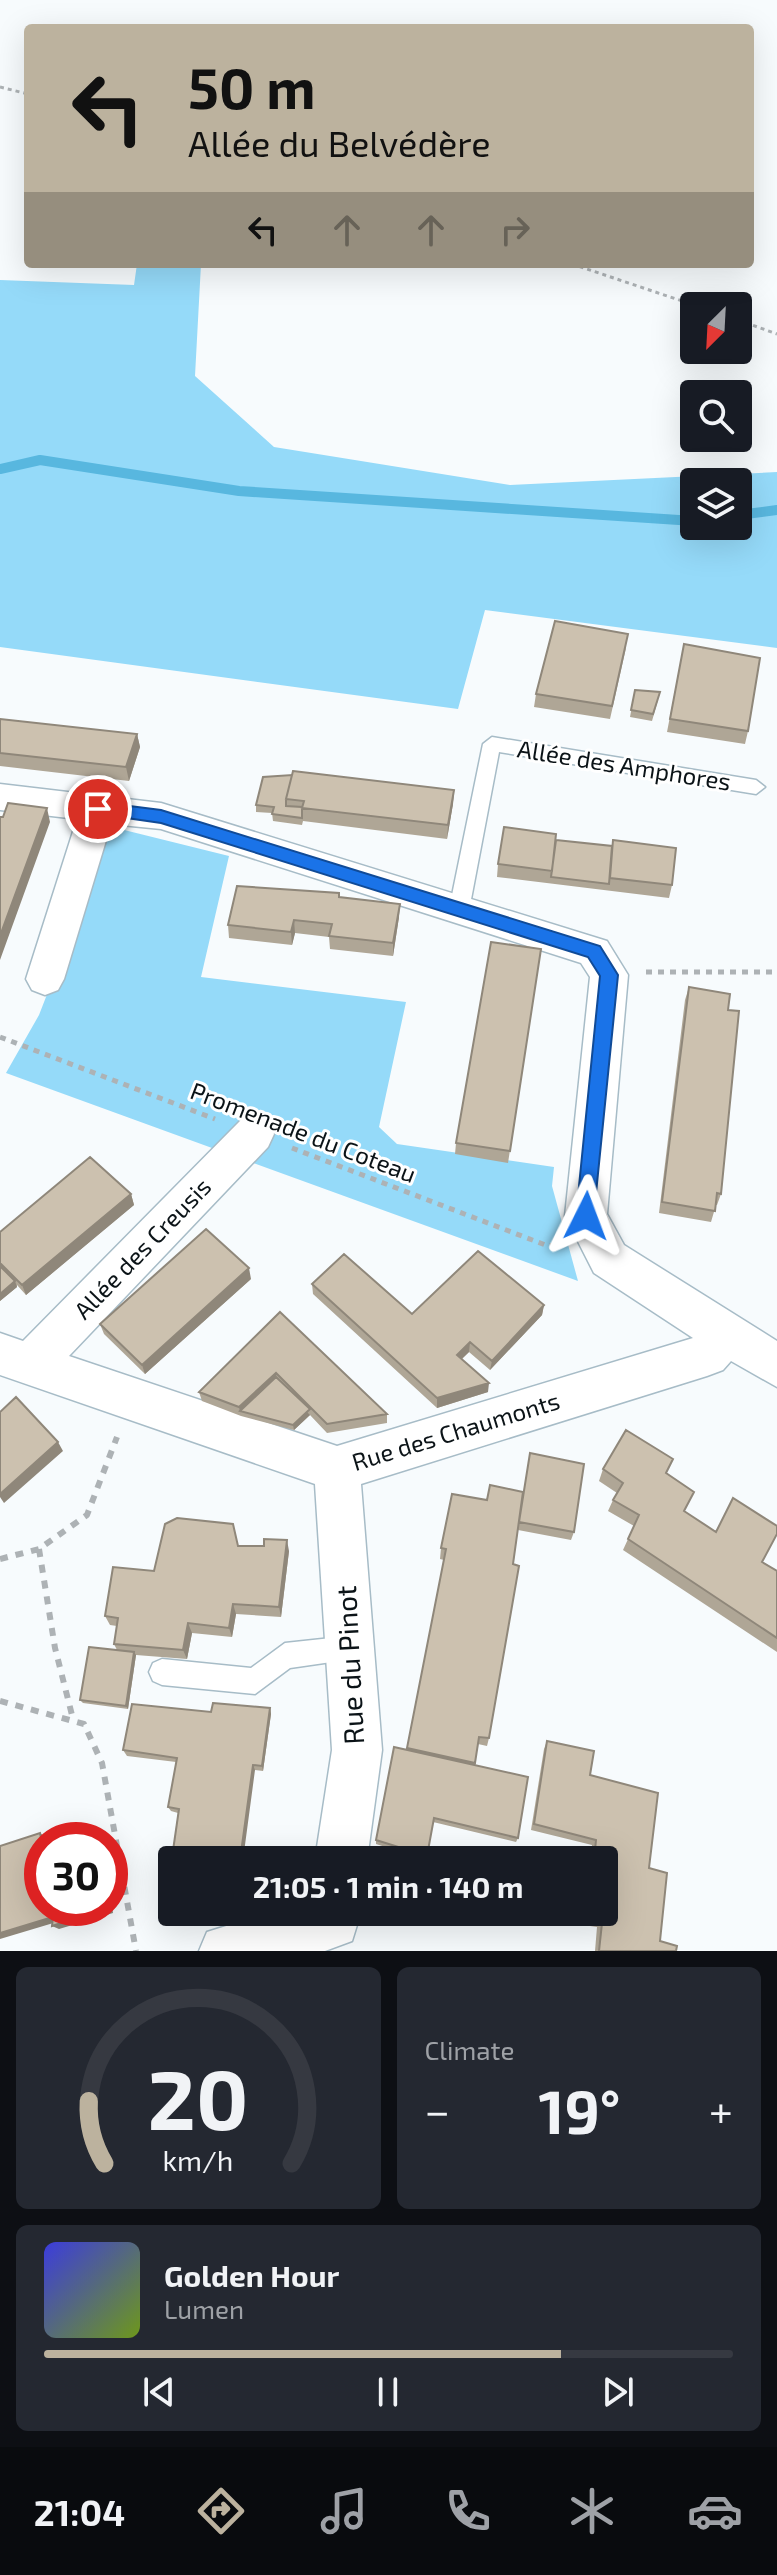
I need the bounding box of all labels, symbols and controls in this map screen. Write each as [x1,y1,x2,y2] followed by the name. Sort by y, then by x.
[188,53,316,120] text: 50 m
[56,56,160,160] icon: left
[188,121,491,164] text: Allée du Belvédère
[241,208,285,252] icon: left
[325,208,369,252] icon: ahead
[409,208,453,252] icon: ahead
[493,208,537,252] icon: right
[680,292,752,364] north arrow
[680,292,752,540] map controls
[680,380,752,452] button: search
[680,468,752,540] button: layers
[515,733,733,796] street label: Allée des Amphores
[64,775,132,843] pin
[76,787,120,831] icon: arrive
[187,1075,420,1188] street label: Promenade du Coteau
[67,1172,216,1324] street label: Allée des Creusis
[544,1174,628,1258] position arrow
[348,1385,563,1476] street label: Rue des Chaumonts
[328,1585,370,1745] street label: Rue du Pinot
[24,1822,128,1926] speed limit sign: 30
[253,1868,523,1904] text: 21:05 · 1 min · 140 m
[425,2034,514,2065] text: Climate
[148,2047,249,2147] text: 20
[539,2074,620,2146] text: 19°
[425,2083,450,2136] text: −
[709,2083,733,2136] text: +
[163,2142,234,2177] text: km/h
[164,2257,339,2293] text: Golden Hour
[164,2293,244,2324] text: Lumen
[137,2370,181,2414] icon: previous
[366,2370,410,2414] icon: pause
[596,2370,640,2414] icon: next
[193,2483,249,2539] icon: directions
[316,2483,372,2539] icon: music
[440,2483,496,2539] icon: phone
[564,2483,620,2539] icon: climate
[687,2483,743,2539] icon: car
[34,2490,125,2533] text: 21:04

